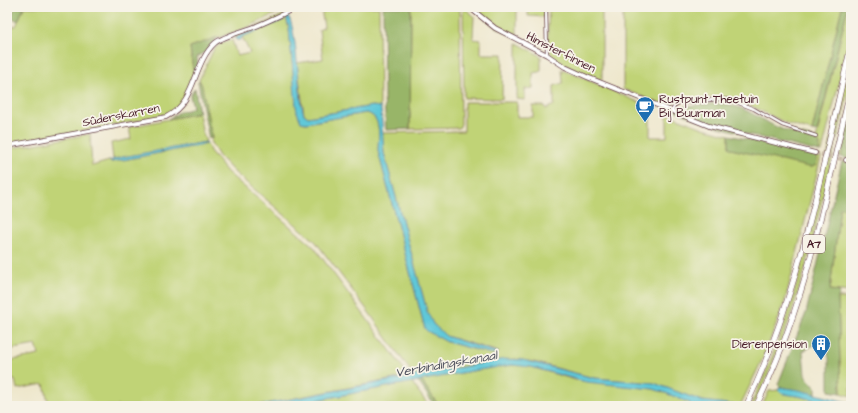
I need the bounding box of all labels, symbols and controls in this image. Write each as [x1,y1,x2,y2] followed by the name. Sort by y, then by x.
[523,28,598,77] street label: Himsterfinnen
[659,91,758,122] place label: Rustpunt Theetuin Bij Buurman
[634,95,656,123] cafe icon: Rustpunt Theetuin Bij Buurman
[81,100,161,131] street label: Sûderskarren
[803,235,825,253] road number: A7
[810,333,832,361] building icon: Dierenpension
[732,336,807,353] place label: Dierenpension
[394,346,500,383] water label: Verbindingskanaal

